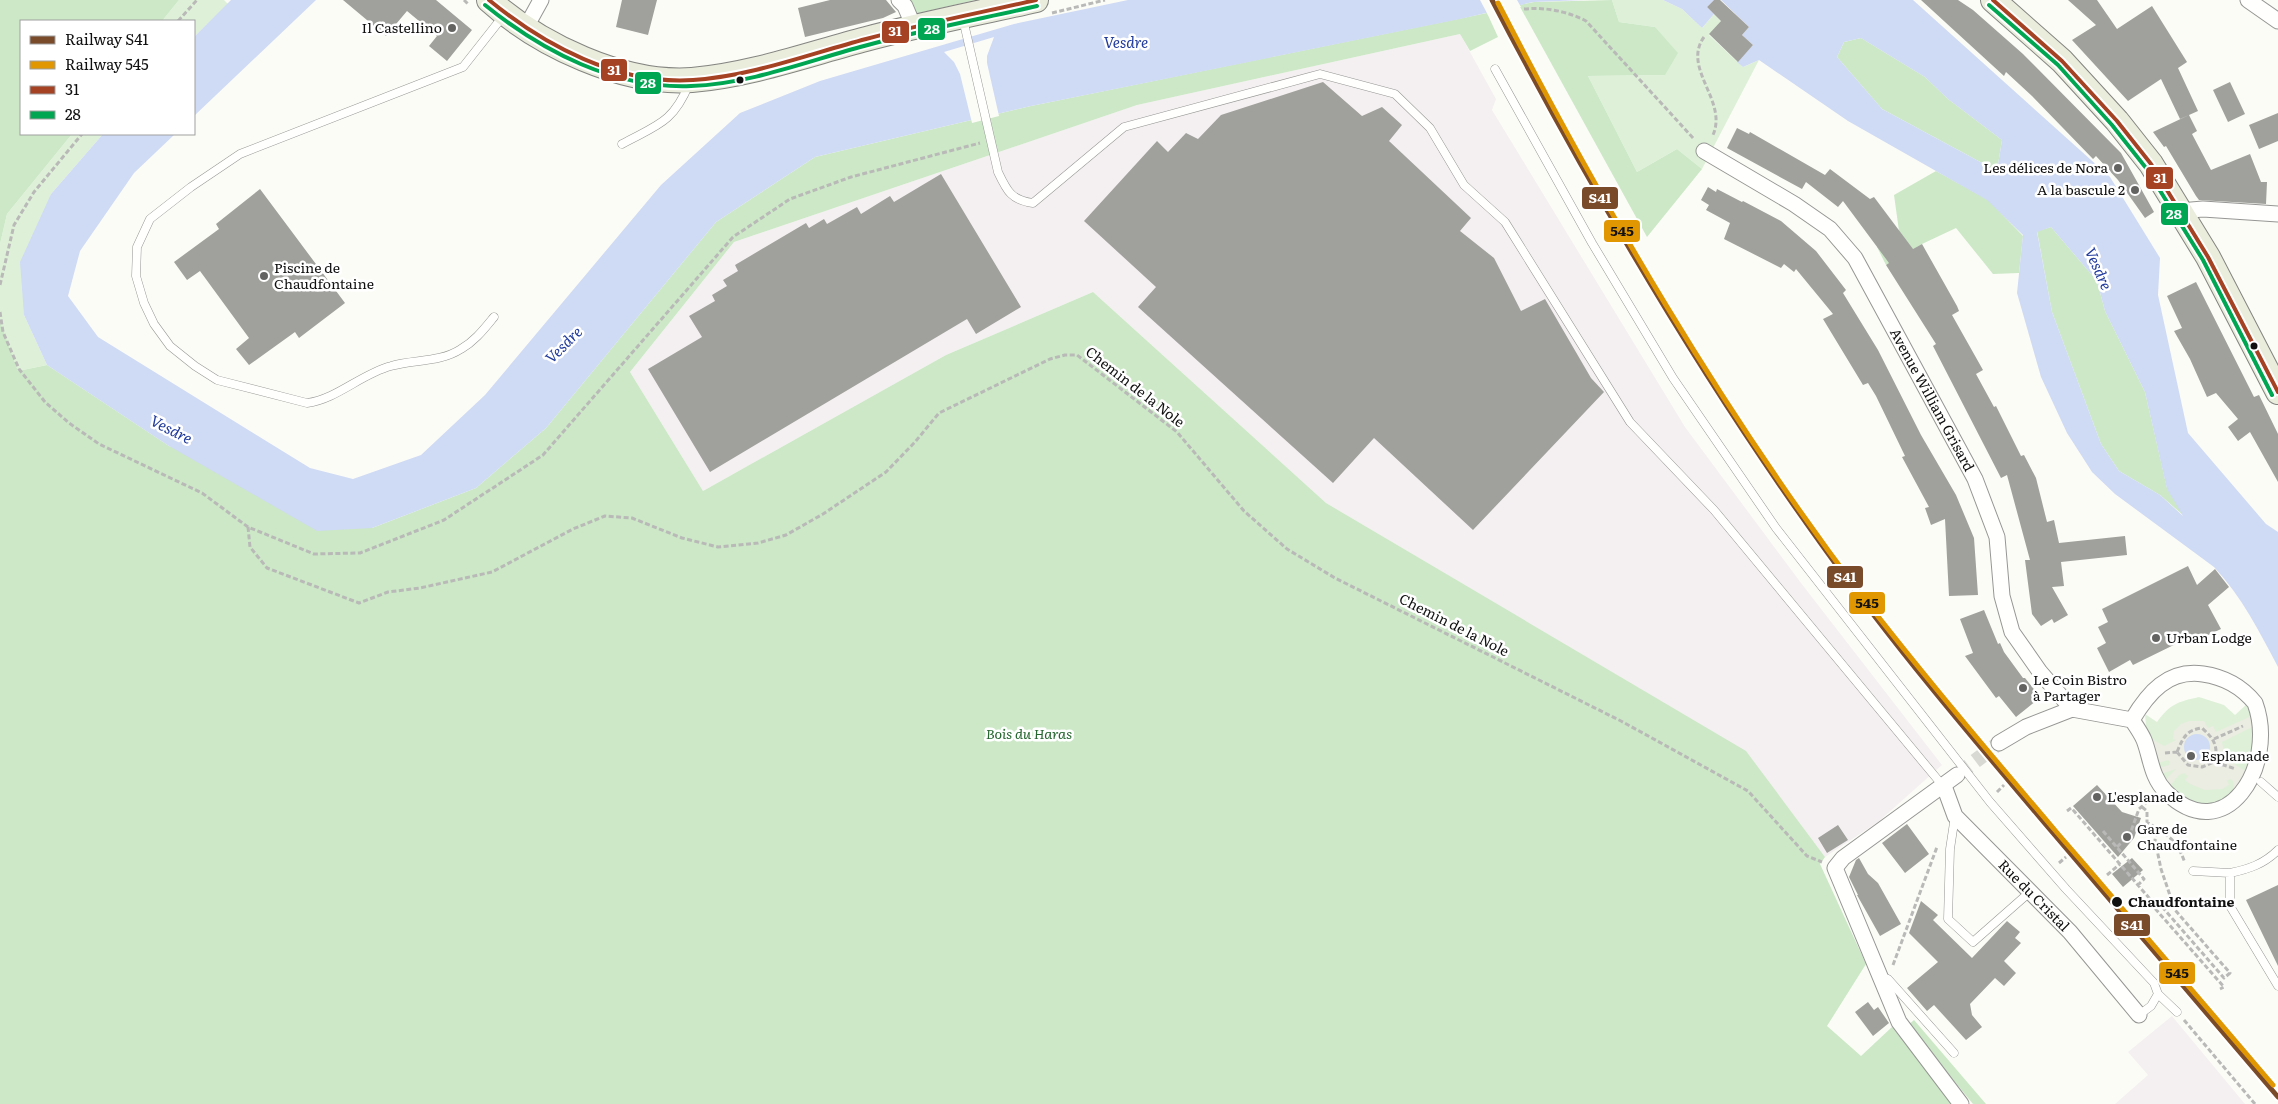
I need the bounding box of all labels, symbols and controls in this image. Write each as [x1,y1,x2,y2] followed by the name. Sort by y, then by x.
[361,17,442,37] place label: Il Castellino
[917,17,946,41] line badge: 28
[924,18,940,38] text: 28
[20,20,195,135] legend
[881,20,910,44] line badge: 31
[888,20,902,40] text: 31
[446,22,458,34] marker: Il Castellino
[65,27,149,50] text: Railway S41
[1104,30,1148,53] water label: Vesdre
[65,52,149,75] text: Railway 545
[600,58,628,82] line badge: 31
[607,59,621,79] text: 31
[634,71,662,95] line badge: 28
[640,72,656,92] text: 28
[735,75,745,85] unlabelled marker
[65,77,79,100] text: 31
[65,102,81,125] text: 28
[1983,157,2108,177] place label: Les délices de Nora
[2112,162,2124,174] marker: Les délices de Nora
[2145,166,2174,190] line badge: 31
[2153,167,2167,187] text: 31
[2037,179,2125,199] place label: A la bascule 2
[2129,184,2141,196] marker: A la bascule 2
[1581,186,1619,210] line badge: S41
[1589,187,1612,207] text: S41
[2160,202,2189,226] line badge: 28
[2166,203,2182,223] text: 28
[1603,219,1641,243] line badge: 545
[1610,220,1634,240] text: 545
[2080,243,2119,293] water label: Vesdre
[274,257,374,293] place label: Piscine de Chaudfontaine
[258,270,270,282] marker: Piscine de Chaudfontaine
[539,320,587,368] water label: Vesdre
[1886,324,1980,475] street label: Avenue William Grisard
[1082,341,1189,431] street label: Chemin de la Nole
[2249,341,2259,351] unlabelled marker
[147,408,197,449] water label: Vesdre
[1826,565,1864,589] line badge: S41
[1834,566,1857,586] text: S41
[1396,588,1513,660] street label: Chemin de la Nole
[1848,591,1886,615] line badge: 545
[1855,592,1879,612] text: 545
[2166,627,2252,647] place label: Urban Lodge
[2150,632,2162,644] marker: Urban Lodge
[2033,669,2127,705] place label: Le Coin Bistro à Partager
[2017,682,2029,694] marker: Le Coin Bistro à Partager
[986,723,1072,743] park label: Bois du Haras
[2201,745,2269,765] place label: Esplanade
[2185,750,2197,762] marker: Esplanade
[2107,786,2183,806] place label: L'esplanade
[2091,791,2103,803] marker: L'esplanade
[2137,818,2237,854] place label: Gare de Chaudfontaine
[2121,831,2133,843] marker: Gare de Chaudfontaine
[1995,855,2075,935] street label: Rue du Cristal
[2128,891,2235,911] place label: Chaudfontaine
[2110,895,2124,909] marker: Chaudfontaine
[2113,913,2151,937] line badge: S41
[2121,914,2144,934] text: S41
[2158,961,2196,985] line badge: 545
[2165,962,2189,982] text: 545

